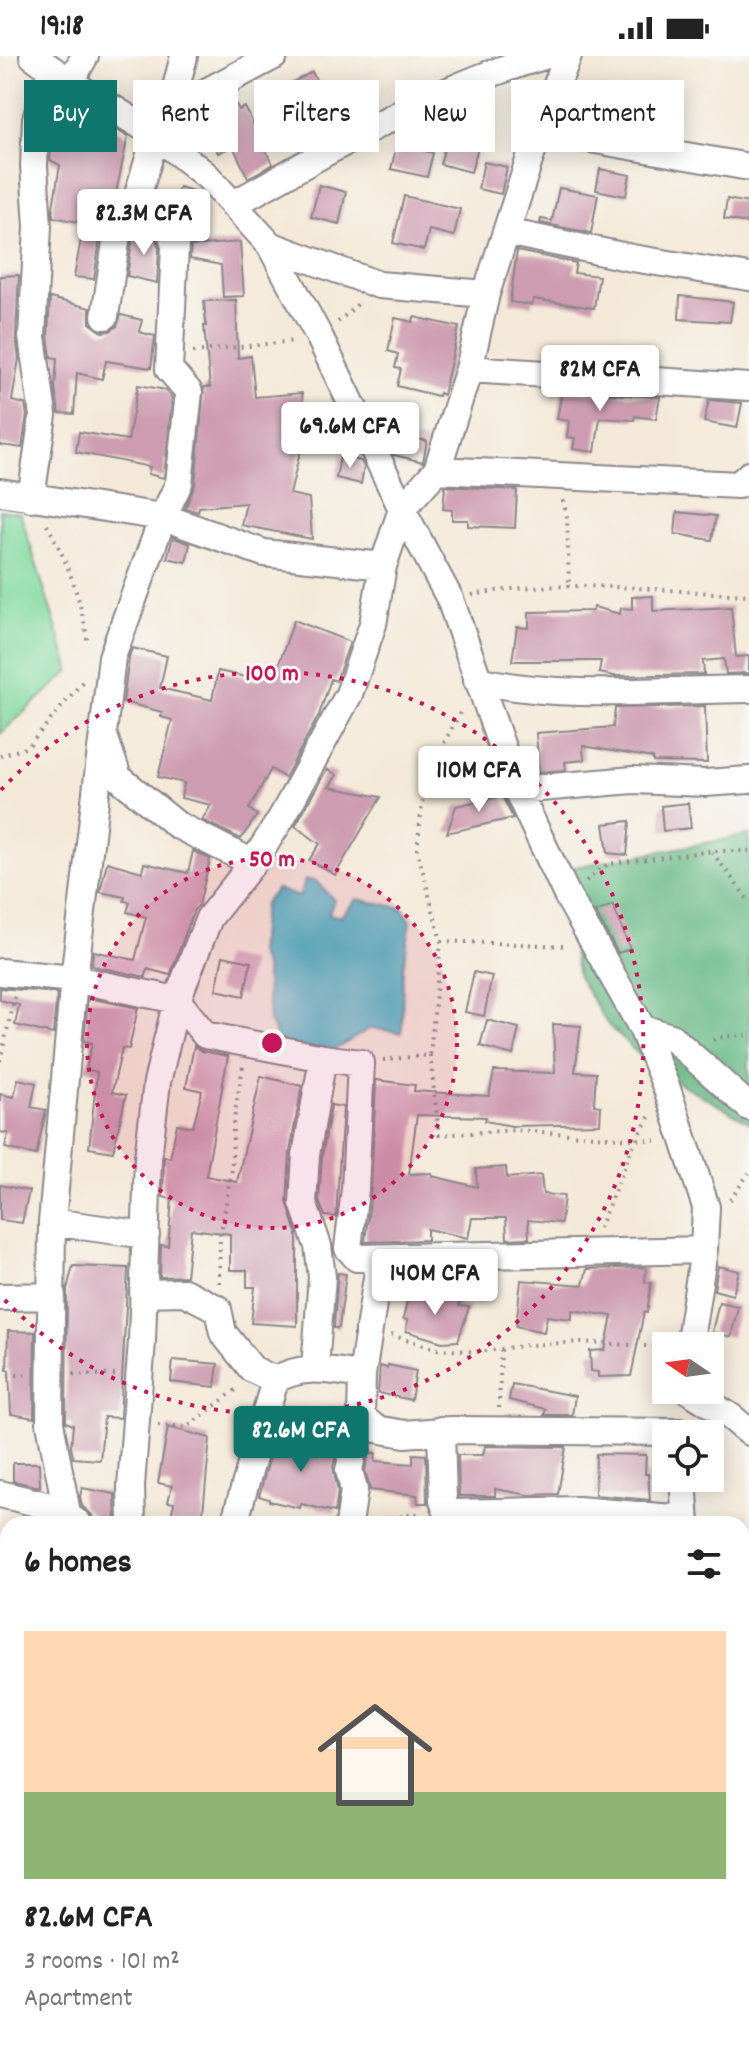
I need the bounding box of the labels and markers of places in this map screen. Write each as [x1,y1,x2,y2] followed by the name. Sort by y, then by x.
[52,189,236,257] pin: 82.3M CFA
[526,345,674,413] pin: 82M CFA
[258,402,442,470] pin: 69.6M CFA
[396,746,562,814] pin: 110M CFA
[258,1029,286,1057] centre of rings
[352,1249,518,1317] pin: 140M CFA
[209,1406,393,1474] pin: 82.6M CFA

